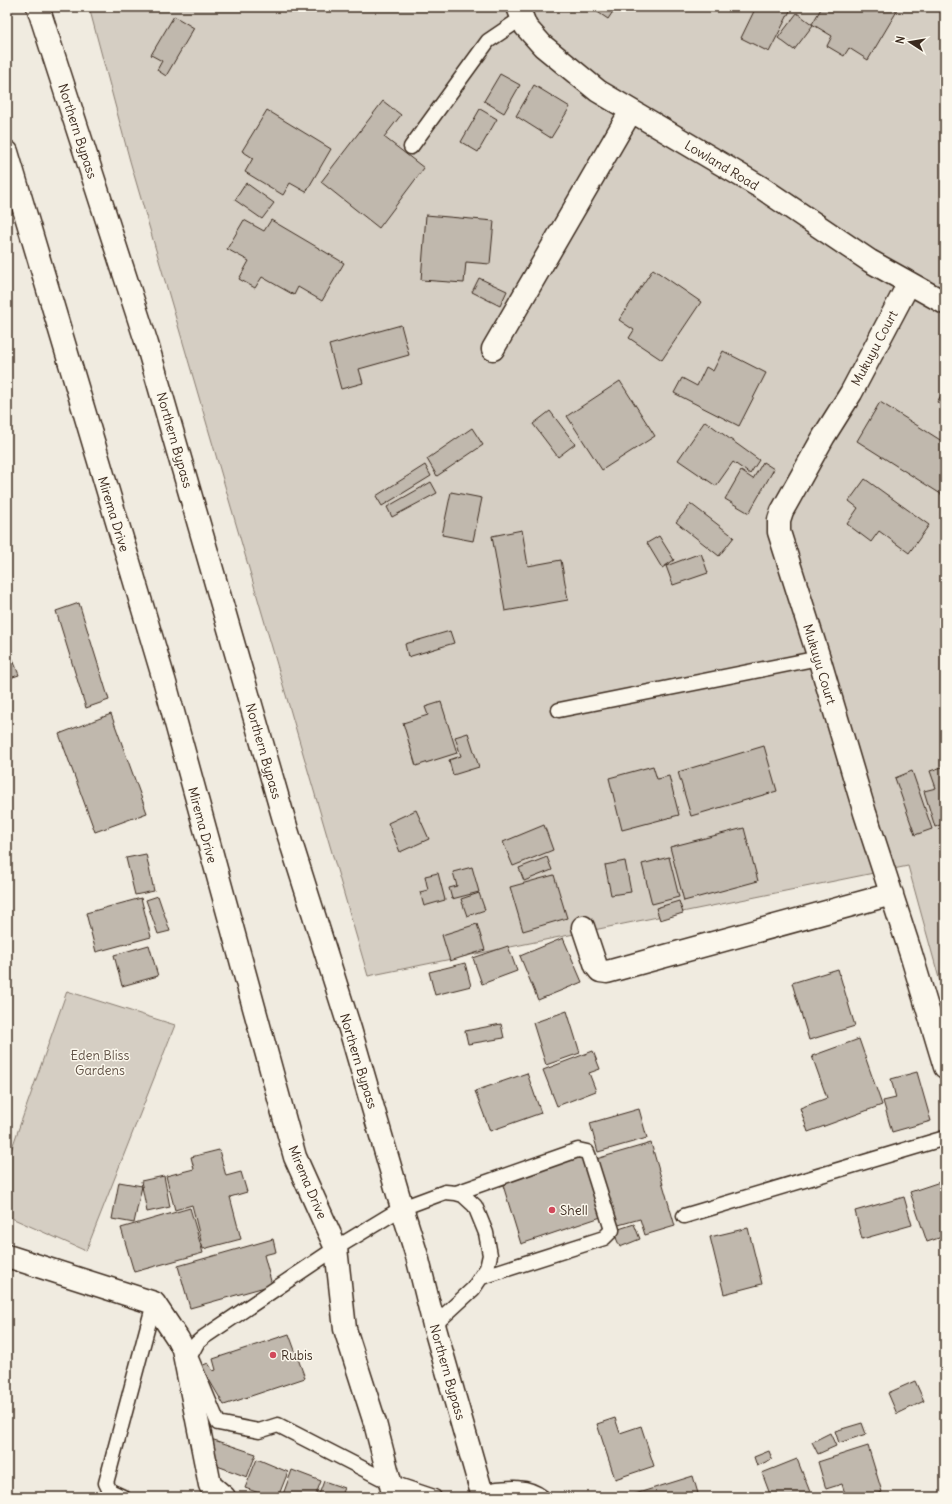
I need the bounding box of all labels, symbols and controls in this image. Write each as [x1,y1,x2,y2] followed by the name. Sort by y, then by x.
[890,22,930,62] north arrow
[893,35,908,45] text: N
[54,82,101,181] street label: Northern Bypass
[682,137,762,194] street label: Lowland Road
[847,307,902,389] street label: Mukuyu Court
[153,390,196,490] street label: Northern Bypass
[94,474,133,554] street label: Mirema Drive
[799,622,840,707] street label: Mukuyu Court
[242,701,285,801] street label: Northern Bypass
[184,785,221,865] street label: Mirema Drive
[336,1011,381,1111] street label: Northern Bypass
[71,1047,129,1079] park label: Eden Bliss Gardens
[284,1143,331,1221] street label: Mirema Drive
[560,1202,588,1219] place label: Shell
[547,1205,557,1215] marker: Shell
[426,1322,469,1422] street label: Northern Bypass
[281,1347,313,1364] place label: Rubis
[268,1350,278,1360] marker: Rubis

